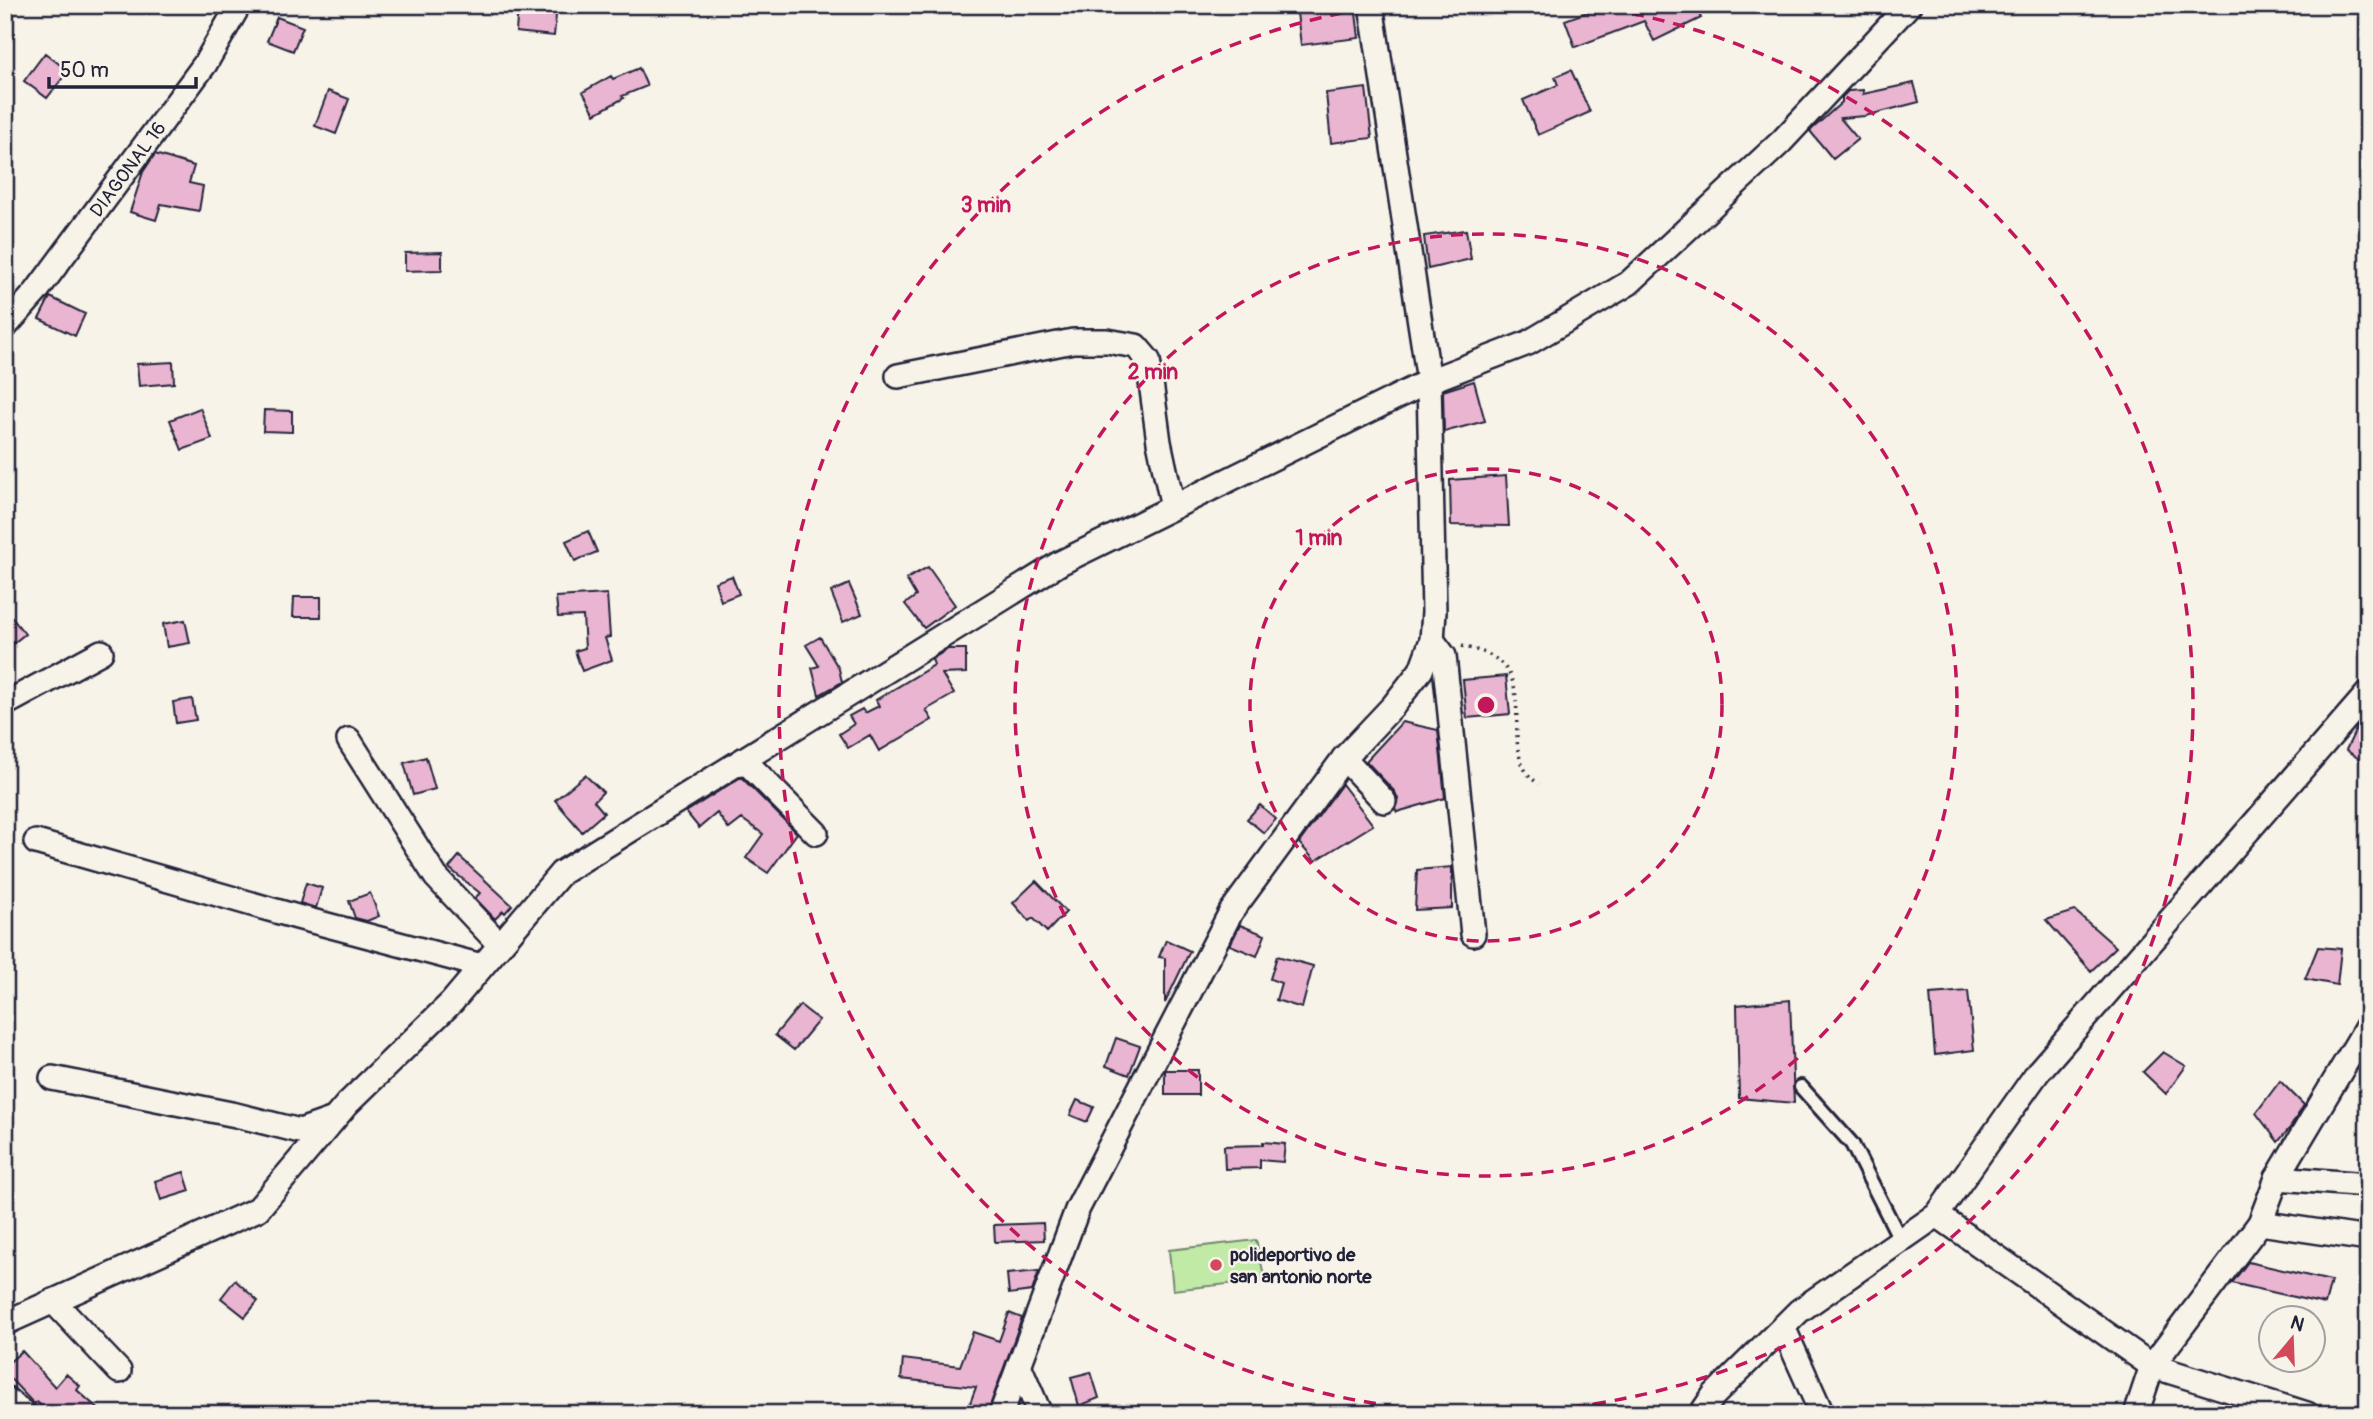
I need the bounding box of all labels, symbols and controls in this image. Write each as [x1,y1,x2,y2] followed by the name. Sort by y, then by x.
[49,46,196,90] scale bar
[60,57,109,84] text: 50 m
[85,117,171,222] street label: DIAGONAL 16
[961,192,1011,219] text: 3 min
[1128,359,1178,386] text: 2 min
[1296,525,1343,552] text: 1 min
[1474,693,1498,717] centre of rings
[1230,1243,1372,1289] place label: polideportivo de san antonio norte
[1208,1257,1224,1273] marker: polideportivo de san antonio norte
[2258,1304,2328,1374] north arrow
[2287,1310,2307,1337] text: N

